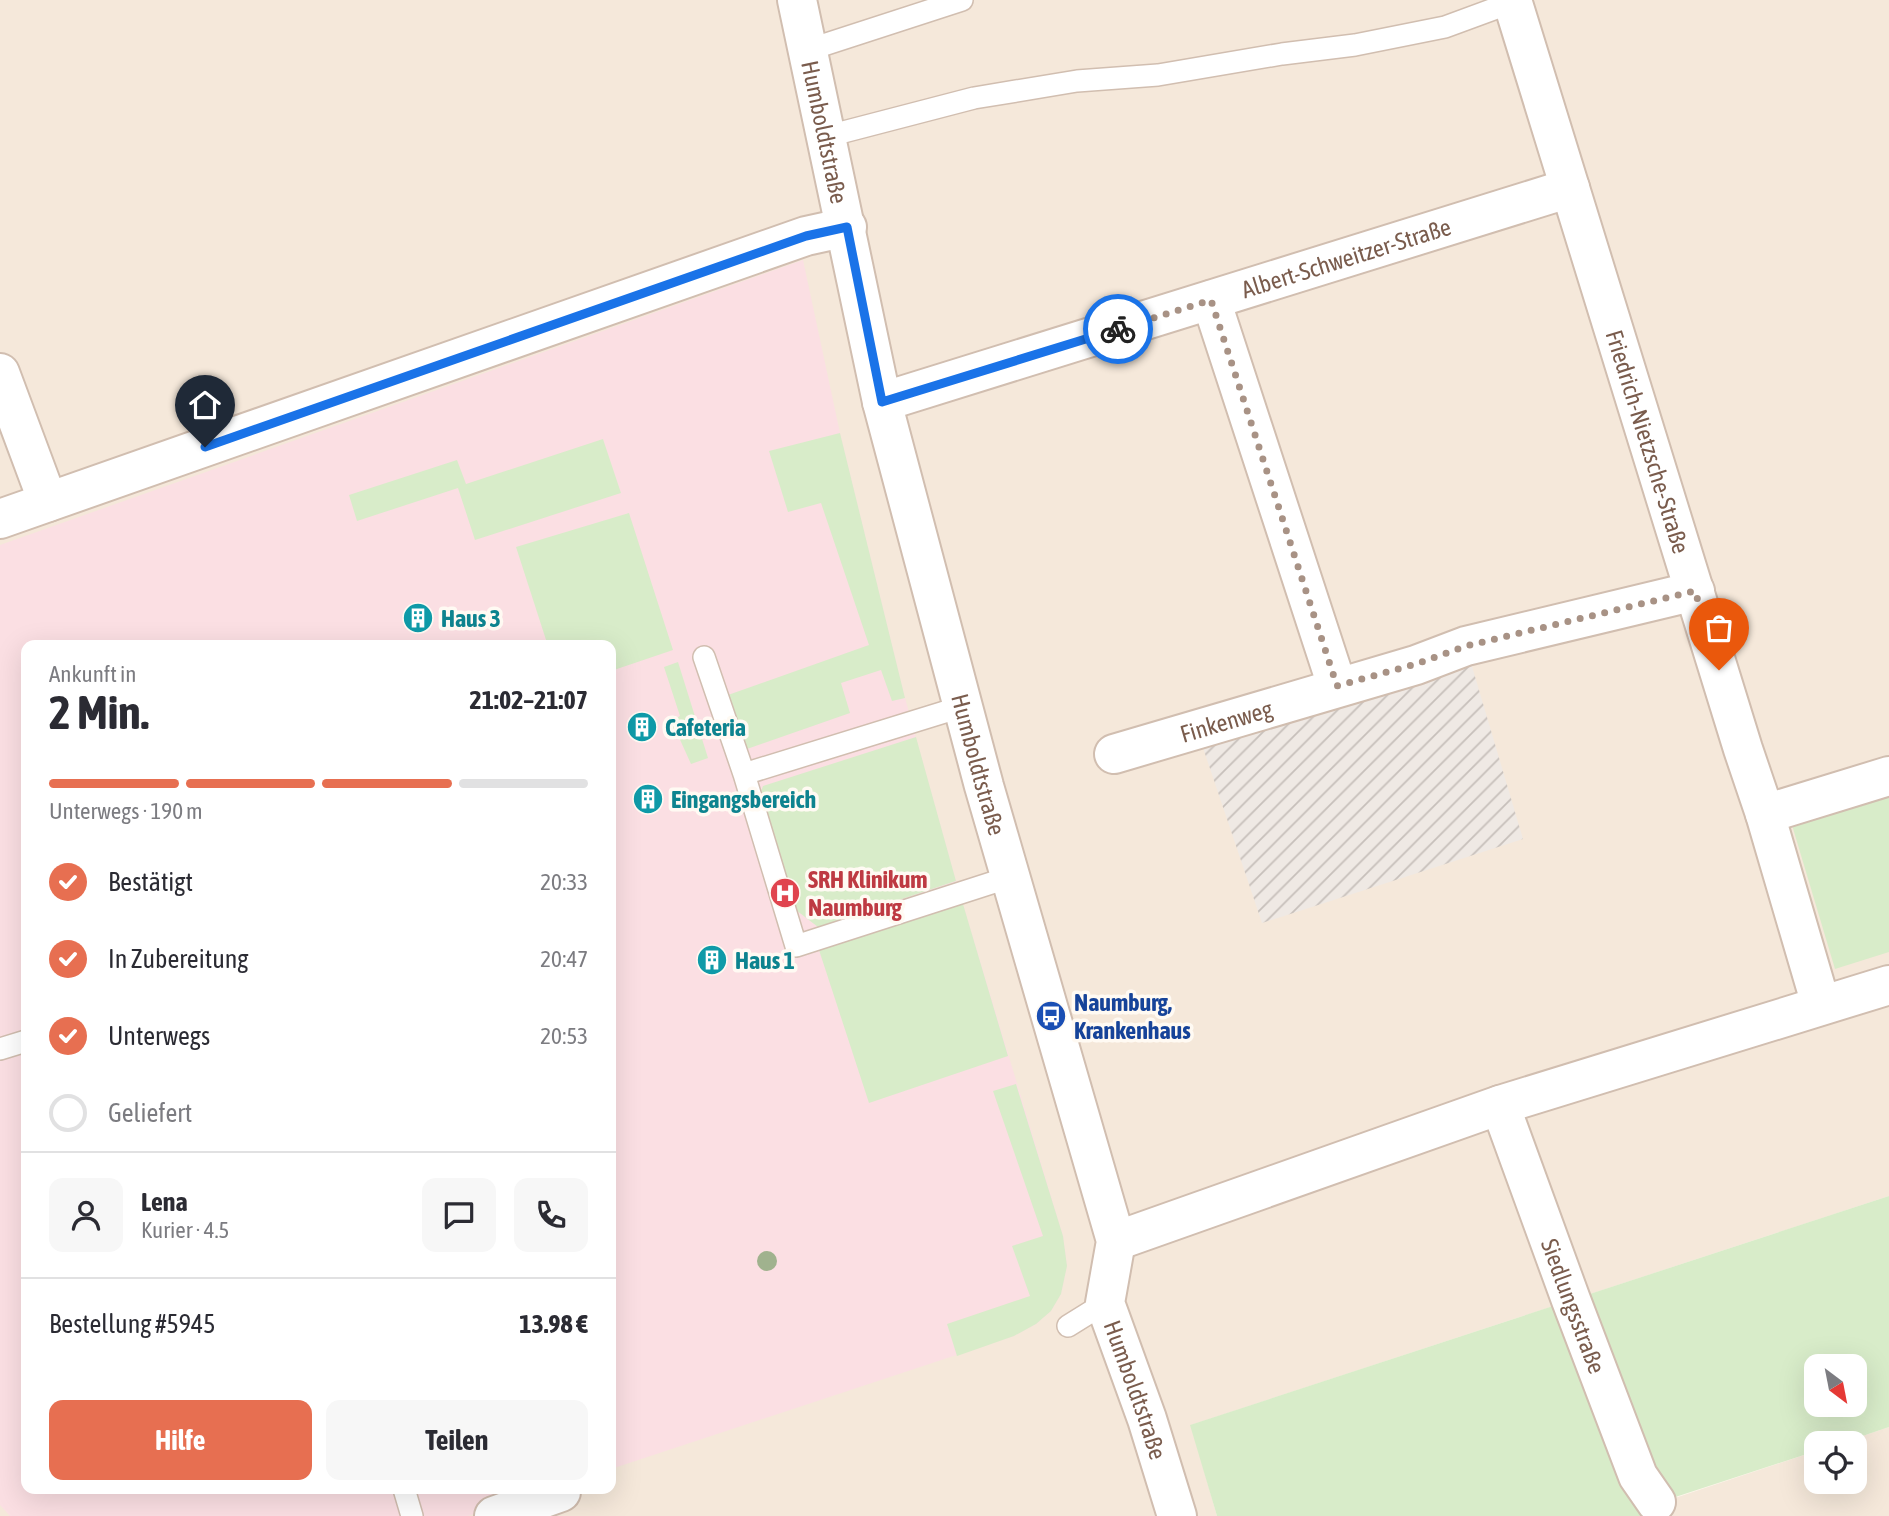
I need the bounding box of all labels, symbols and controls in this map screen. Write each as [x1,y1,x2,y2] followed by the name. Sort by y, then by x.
[797,58,853,206] street label: Humboldtstraße
[1238,212,1454,303] street label: Albert-Schweitzer-Straße
[1083,294,1153,364] courier
[1099,310,1137,348] icon: bike
[1601,327,1695,556] street label: Friedrich-Nietzsche-Straße
[175,375,235,447] pin
[186,386,224,424] icon: home
[1689,598,1749,670] pin
[401,601,435,635] building icon: Haus 3
[441,605,501,632] place label: Haus 3
[1700,609,1738,647] icon: bag
[49,661,136,687] text: Ankunft in
[470,685,588,715] text: 21:02–21:07
[49,686,149,739] text: 2 Min.
[947,691,1011,838] street label: Humboldtstraße
[1177,694,1276,747] street label: Finkenweg
[625,710,659,744] building icon: Cafeteria
[665,714,746,741] place label: Cafeteria
[631,782,665,816] building icon: Eingangsbereich
[671,786,816,813] place label: Eingangsbereich
[49,798,203,824] text: Unterwegs · 190 m
[49,863,87,901] icon: check
[808,866,928,921] place label: SRH Klinikum Naumburg
[108,867,193,897] text: Bestätigt
[540,869,588,895] text: 20:33
[768,876,802,910] hospital icon: SRH Klinikum Naumburg
[49,940,87,978] icon: check
[695,943,729,977] building icon: Haus 1
[108,944,248,974] text: In Zubereitung
[540,946,588,972] text: 20:47
[735,947,795,974] place label: Haus 1
[1074,989,1191,1044] place label: Naumburg, Krankenhaus
[1034,999,1068,1033] bus stop icon: Naumburg, Krankenhaus
[49,1017,87,1055] icon: check
[108,1021,210,1051] text: Unterwegs
[540,1023,588,1049] text: 20:53
[108,1098,192,1128] text: Geliefert
[49,1178,123,1252] button: person
[422,1178,496,1252] button: chat
[514,1178,588,1252] button: phone
[141,1187,188,1217] text: Lena
[141,1217,229,1243] text: Kurier · 4.5
[1536,1235,1611,1377] street label: Siedlungsstraße
[49,1309,215,1339] text: Bestellung #5945
[519,1309,588,1339] text: 13.98 €
[1099,1317,1172,1462] street label: Humboldtstraße
[1804,1354,1867,1418] north arrow
[1804,1354,1867,1494] map controls
[49,1400,312,1480] button: Hilfe
[326,1400,588,1480] button: Teilen
[1804,1431,1867,1494] button: locate

